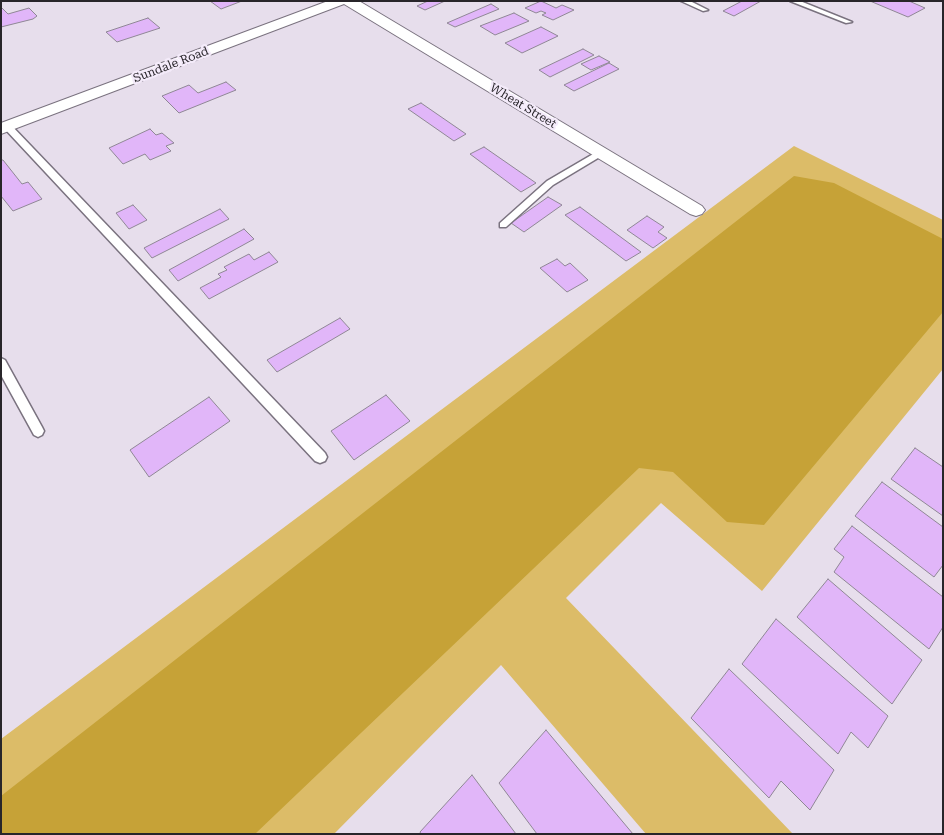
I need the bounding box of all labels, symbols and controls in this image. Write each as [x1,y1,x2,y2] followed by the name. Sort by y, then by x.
[131,44,211,86] street label: Sundale Road
[487,81,559,131] street label: Wheat Street

